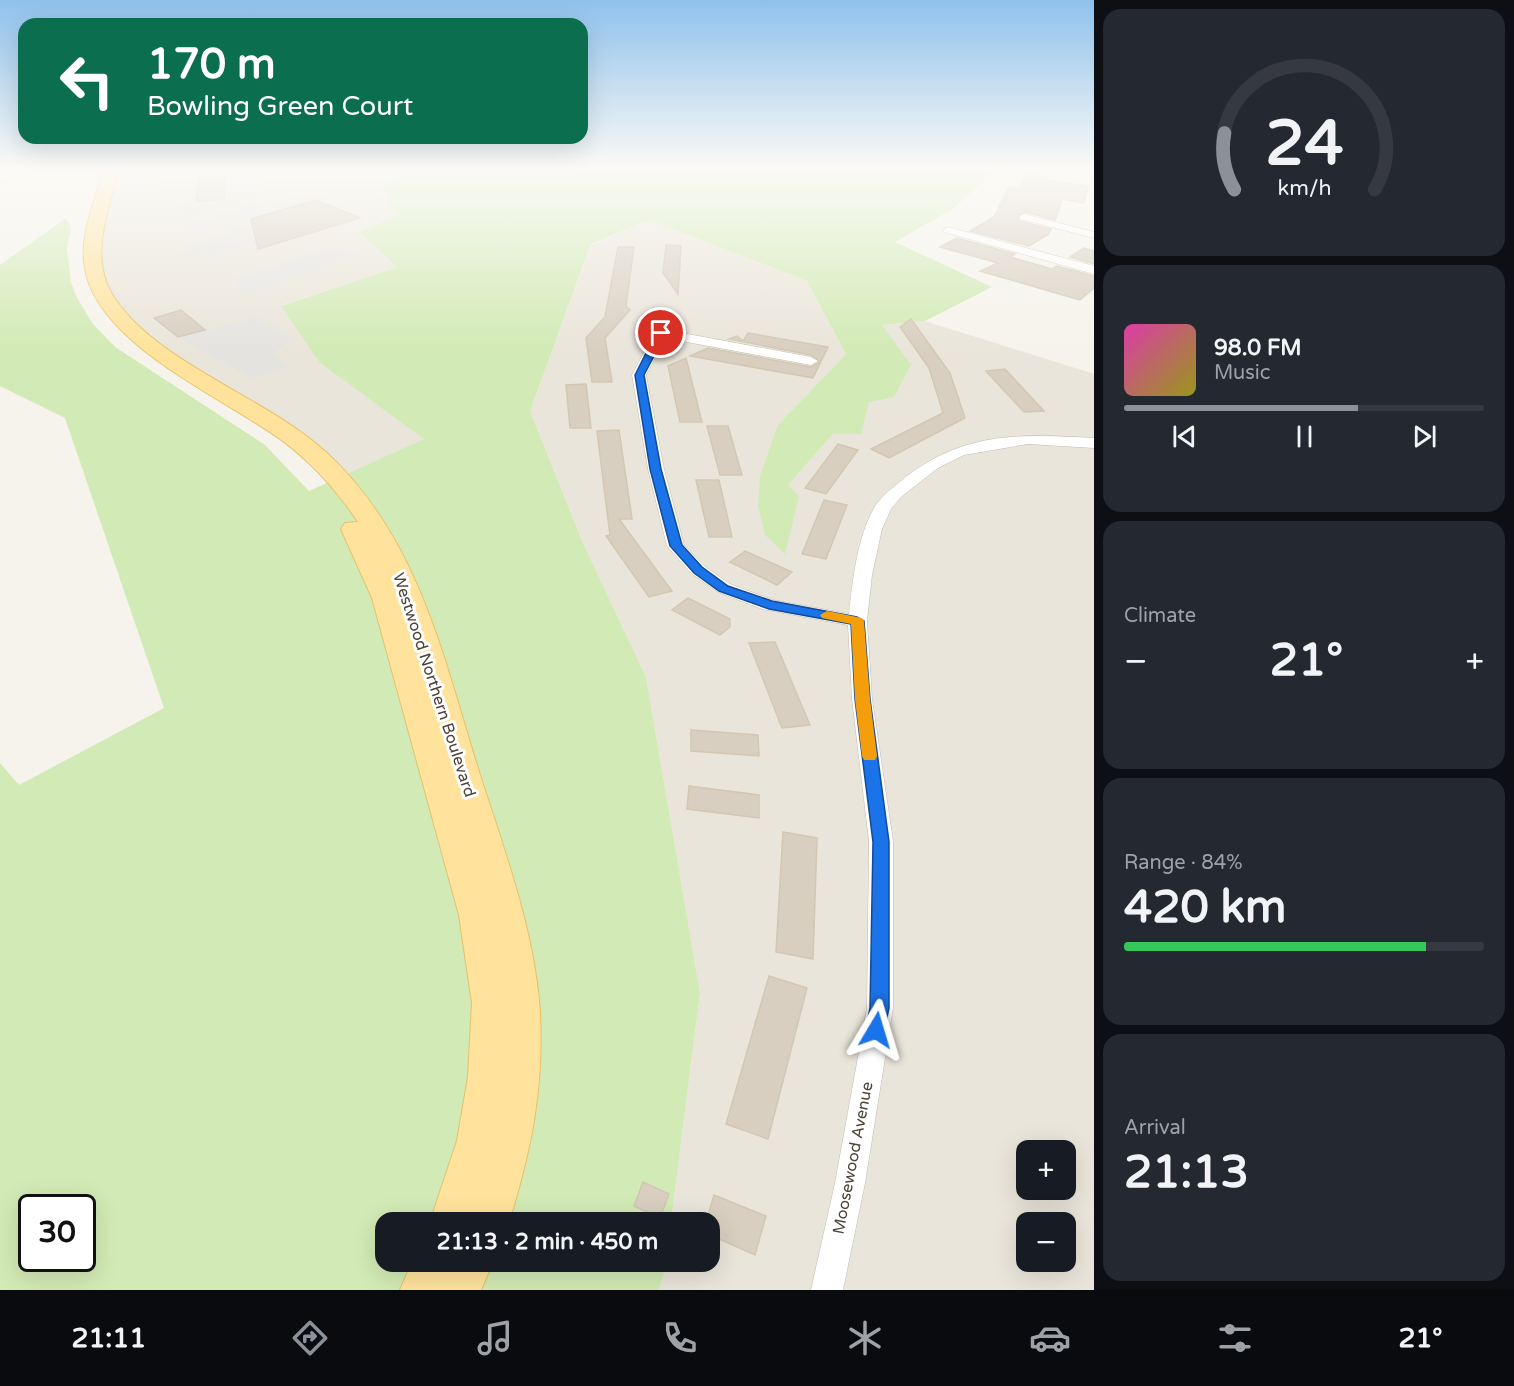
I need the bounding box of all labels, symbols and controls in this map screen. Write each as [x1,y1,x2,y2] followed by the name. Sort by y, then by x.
[147,39,276,90] text: 170 m
[48,42,126,120] icon: left
[147,90,413,123] text: Bowling Green Court
[1265,107,1343,182] text: 24
[1277,175,1331,201] text: km/h
[635,307,686,358] pin
[644,316,677,349] icon: arrive
[1214,335,1302,361] text: 98.0 FM
[1214,361,1270,385] text: Music
[1168,420,1201,453] icon: previous
[1288,420,1321,453] icon: pause
[1408,420,1441,453] icon: next
[388,570,480,800] street label: Westwood Northern Boulevard
[1124,604,1196,628] text: Climate
[1270,634,1343,688] text: 21°
[1124,642,1148,681] text: −
[1465,642,1484,681] text: +
[1124,851,1243,875] text: Range · 84%
[1124,881,1286,935] text: 420 km
[844,998,908,1062] position arrow
[828,1080,878,1236] street label: Moosewood Avenue
[1124,1116,1186,1140] text: Arrival
[1016,1140,1076,1272] map controls
[1016,1140,1076,1200] button: +
[1124,1146,1249,1200] text: 21:13
[18,1194,96,1272] speed limit sign: 30
[1016,1212,1076,1272] button: −
[437,1229,658,1255] text: 21:13 · 2 min · 450 m
[289,1317,331,1359] icon: directions
[474,1317,516,1359] icon: music
[659,1317,701,1359] icon: phone
[844,1317,886,1359] icon: climate
[1029,1317,1071,1359] icon: car
[1214,1317,1256,1359] icon: filters
[71,1322,146,1355] text: 21:11
[1398,1322,1443,1355] text: 21°

